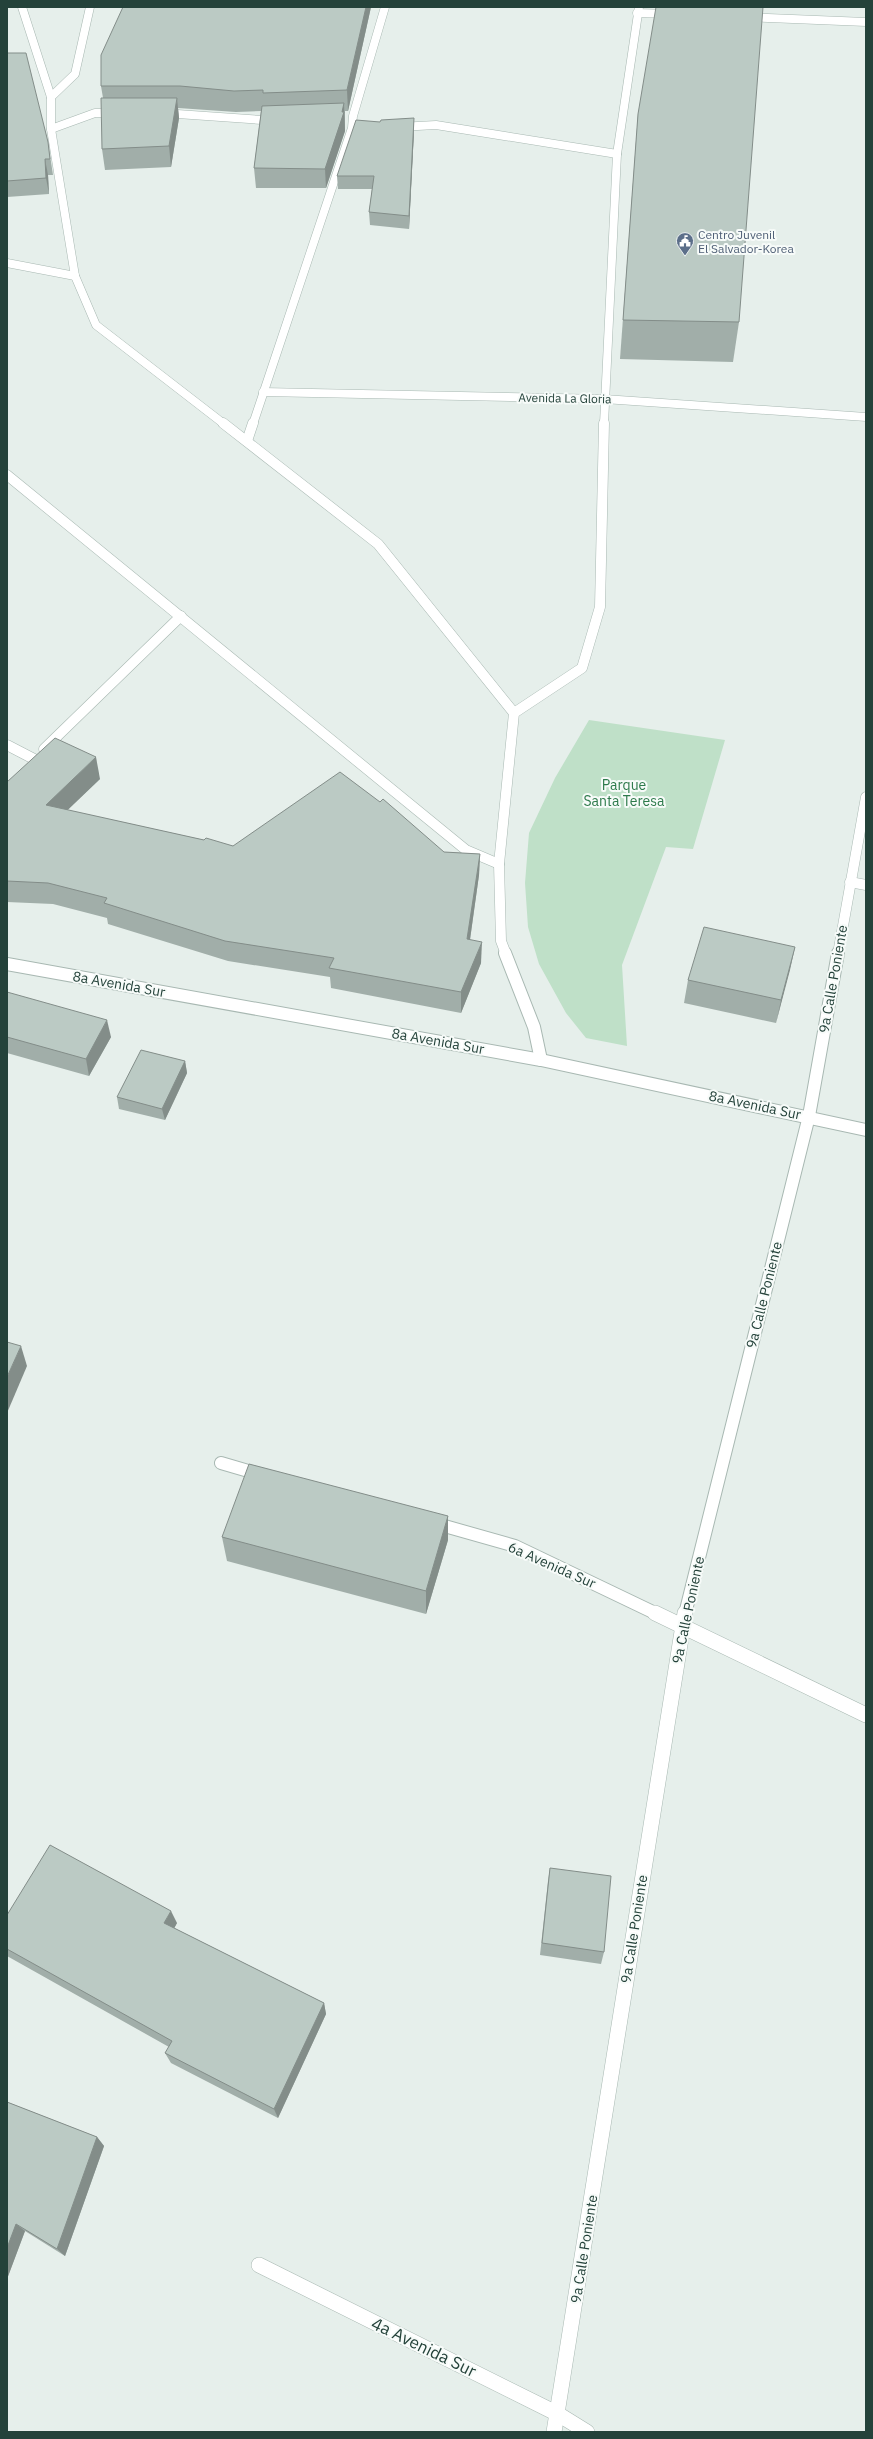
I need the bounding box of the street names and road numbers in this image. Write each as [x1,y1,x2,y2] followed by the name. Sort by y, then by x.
[518,390,612,406] street label: Avenida La Gloria
[815,923,851,1035] street label: 9a Calle Poniente
[71,967,167,1001] street label: 8a Avenida Sur
[390,1024,486,1058] street label: 8a Avenida Sur
[707,1086,803,1124] street label: 8a Avenida Sur
[742,1239,786,1350] street label: 9a Calle Poniente
[505,1538,599,1592] street label: 6a Avenida Sur
[668,1554,708,1665] street label: 9a Calle Poniente
[617,1873,652,1985] street label: 9a Calle Poniente
[567,2193,602,2305] street label: 9a Calle Poniente
[368,2312,480,2382] street label: 4a Avenida Sur

